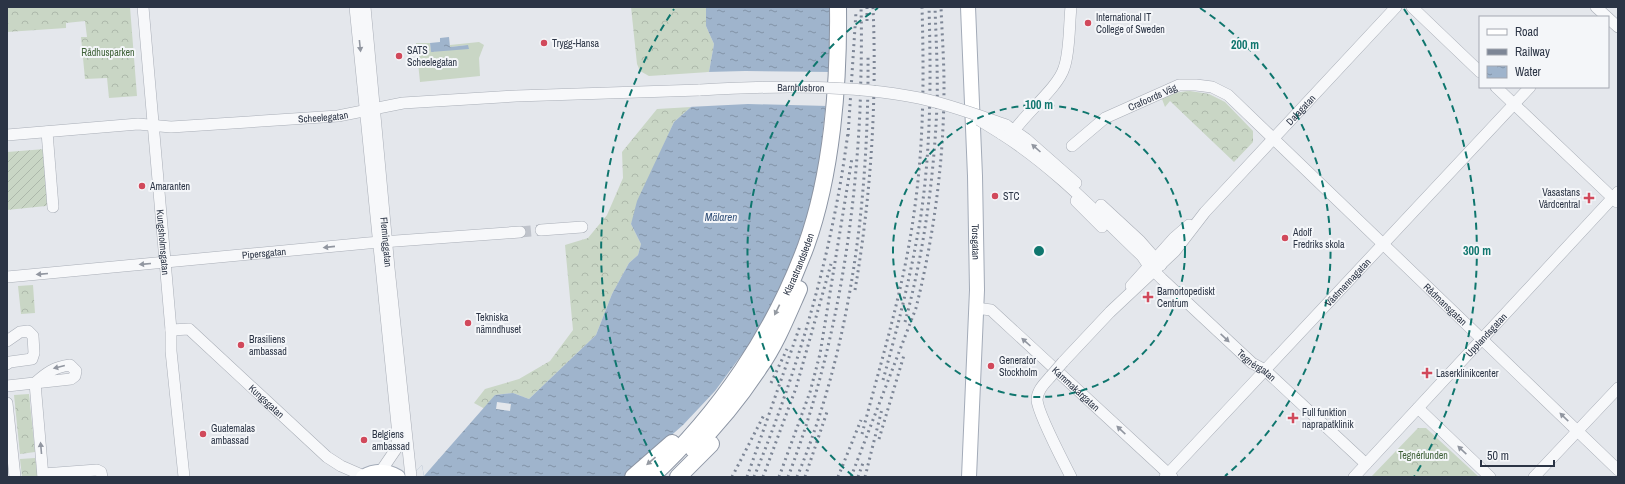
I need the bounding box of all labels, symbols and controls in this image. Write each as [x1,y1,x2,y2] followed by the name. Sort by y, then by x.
[1096,11,1165,36] place label: International IT College of Sweden
[1479,16,1609,88] legend
[1083,18,1093,28] marker: International IT College of Sweden
[1515,24,1539,40] text: Road
[552,37,600,50] place label: Trygg-Hansa
[1231,37,1259,53] text: 200 m
[539,38,549,48] marker: Trygg-Hansa
[356,40,363,52] one-way arrow
[407,44,457,69] place label: SATS Scheelegatan
[1515,44,1550,60] text: Railway
[81,46,135,59] park label: Rådhusparken
[394,51,404,61] marker: SATS Scheelegatan
[1515,64,1542,80] text: Water
[777,81,825,95] street label: Barnhusbron
[1126,81,1179,114] street label: Crafoords Väg
[1283,92,1318,128] street label: Dalagatan
[1025,97,1053,113] text: 100 m
[298,108,349,126] street label: Scheelegatan
[1032,144,1041,153] one-way arrow
[149,180,190,193] place label: Amaranten
[137,181,147,191] marker: Amaranten
[1539,186,1580,211] place label: Vasastans Vårdcentral
[1003,190,1019,203] place label: STC
[990,191,1000,201] marker: STC
[1583,192,1595,204] marker: Vasastans Vårdcentral
[154,209,172,275] street label: Kungsholmsgatan
[705,210,737,224] water label: Mälaren
[377,216,395,268] street label: Fleminggatan
[969,224,982,260] street label: Torsgatan
[1292,226,1345,251] place label: Adolf Fredriks skola
[780,232,817,298] street label: Klarastrandsleden
[1280,233,1290,243] marker: Adolf Fredriks skola
[323,243,335,250] one-way arrow
[1463,243,1491,259] text: 300 m
[1032,244,1046,258] centre of rings
[241,245,287,262] street label: Pipersgatan
[1322,256,1374,309] street label: Västmannagatan
[139,261,151,268] one-way arrow
[36,270,48,277] one-way arrow
[1421,280,1470,328] street label: Rådmansgatan
[1157,285,1216,310] place label: Barnortopediskt Centrum
[1142,291,1154,303] marker: Barnortopediskt Centrum
[773,305,780,316] one-way arrow
[1463,310,1510,360] street label: Upplandsgatan
[476,311,522,336] place label: Tekniska nämndhuset
[463,318,473,328] marker: Tekniska nämndhuset
[249,333,287,358] place label: Brasiliens ambassad
[1220,333,1231,342] one-way arrow
[1021,337,1031,347] one-way arrow
[236,340,246,350] marker: Brasiliens ambassad
[1234,346,1279,384] street label: Tegnérgatan
[999,354,1037,379] place label: Generator Stockholm
[986,361,996,371] marker: Generator Stockholm
[52,364,65,370] one-way arrow
[1049,364,1102,414] street label: Kammakargatan
[1421,367,1433,379] marker: Laserklinikcenter
[1436,367,1499,380] place label: Laserklinikcenter
[246,382,287,421] street label: Kungsgatan
[1302,406,1354,431] place label: Full funktion naprapatklinik
[1287,412,1299,424] marker: Full funktion naprapatklinik
[1559,413,1569,422] one-way arrow
[211,422,255,447] place label: Guatemalas ambassad
[1117,426,1126,435] one-way arrow
[372,428,410,453] place label: Belgiens ambassad
[198,429,208,439] marker: Guatemalas ambassad
[359,435,369,445] marker: Belgiens ambassad
[37,442,44,454] one-way arrow
[1481,442,1554,468] scale bar
[1457,445,1467,455] one-way arrow
[1487,448,1509,464] text: 50 m
[1398,449,1448,462] park label: Tegnérlunden
[646,456,657,465] one-way arrow

